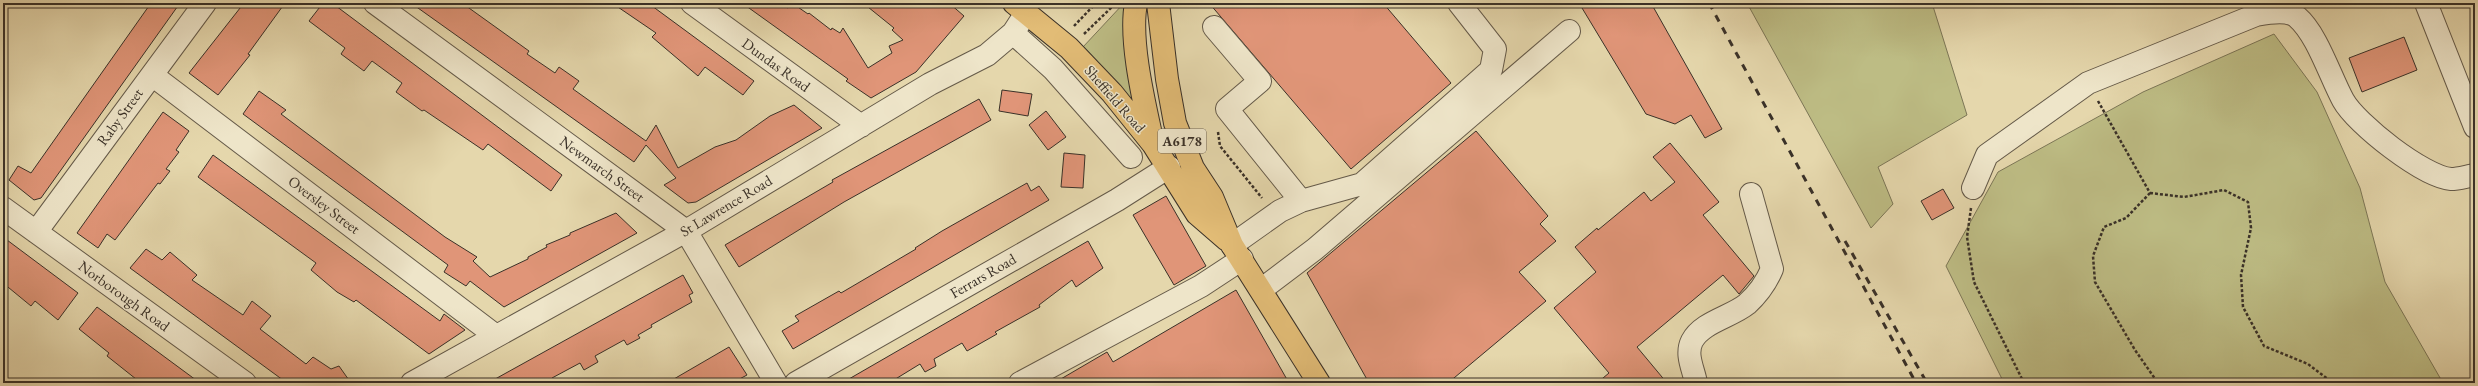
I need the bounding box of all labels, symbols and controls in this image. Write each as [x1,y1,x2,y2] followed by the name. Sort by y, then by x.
[738,33,815,96] street label: Dundas Road
[1081,61,1150,137] street label: Sheffield Road
[92,84,147,149] street label: Raby Street
[1158,129,1206,153] road number: A6178
[556,131,649,206] street label: Newmarch Street
[676,170,776,241] street label: St Lawrence Road
[285,171,364,238] street label: Oversley Street
[946,249,1020,302] street label: Ferrars Road
[75,256,174,335] street label: Norborough Road

